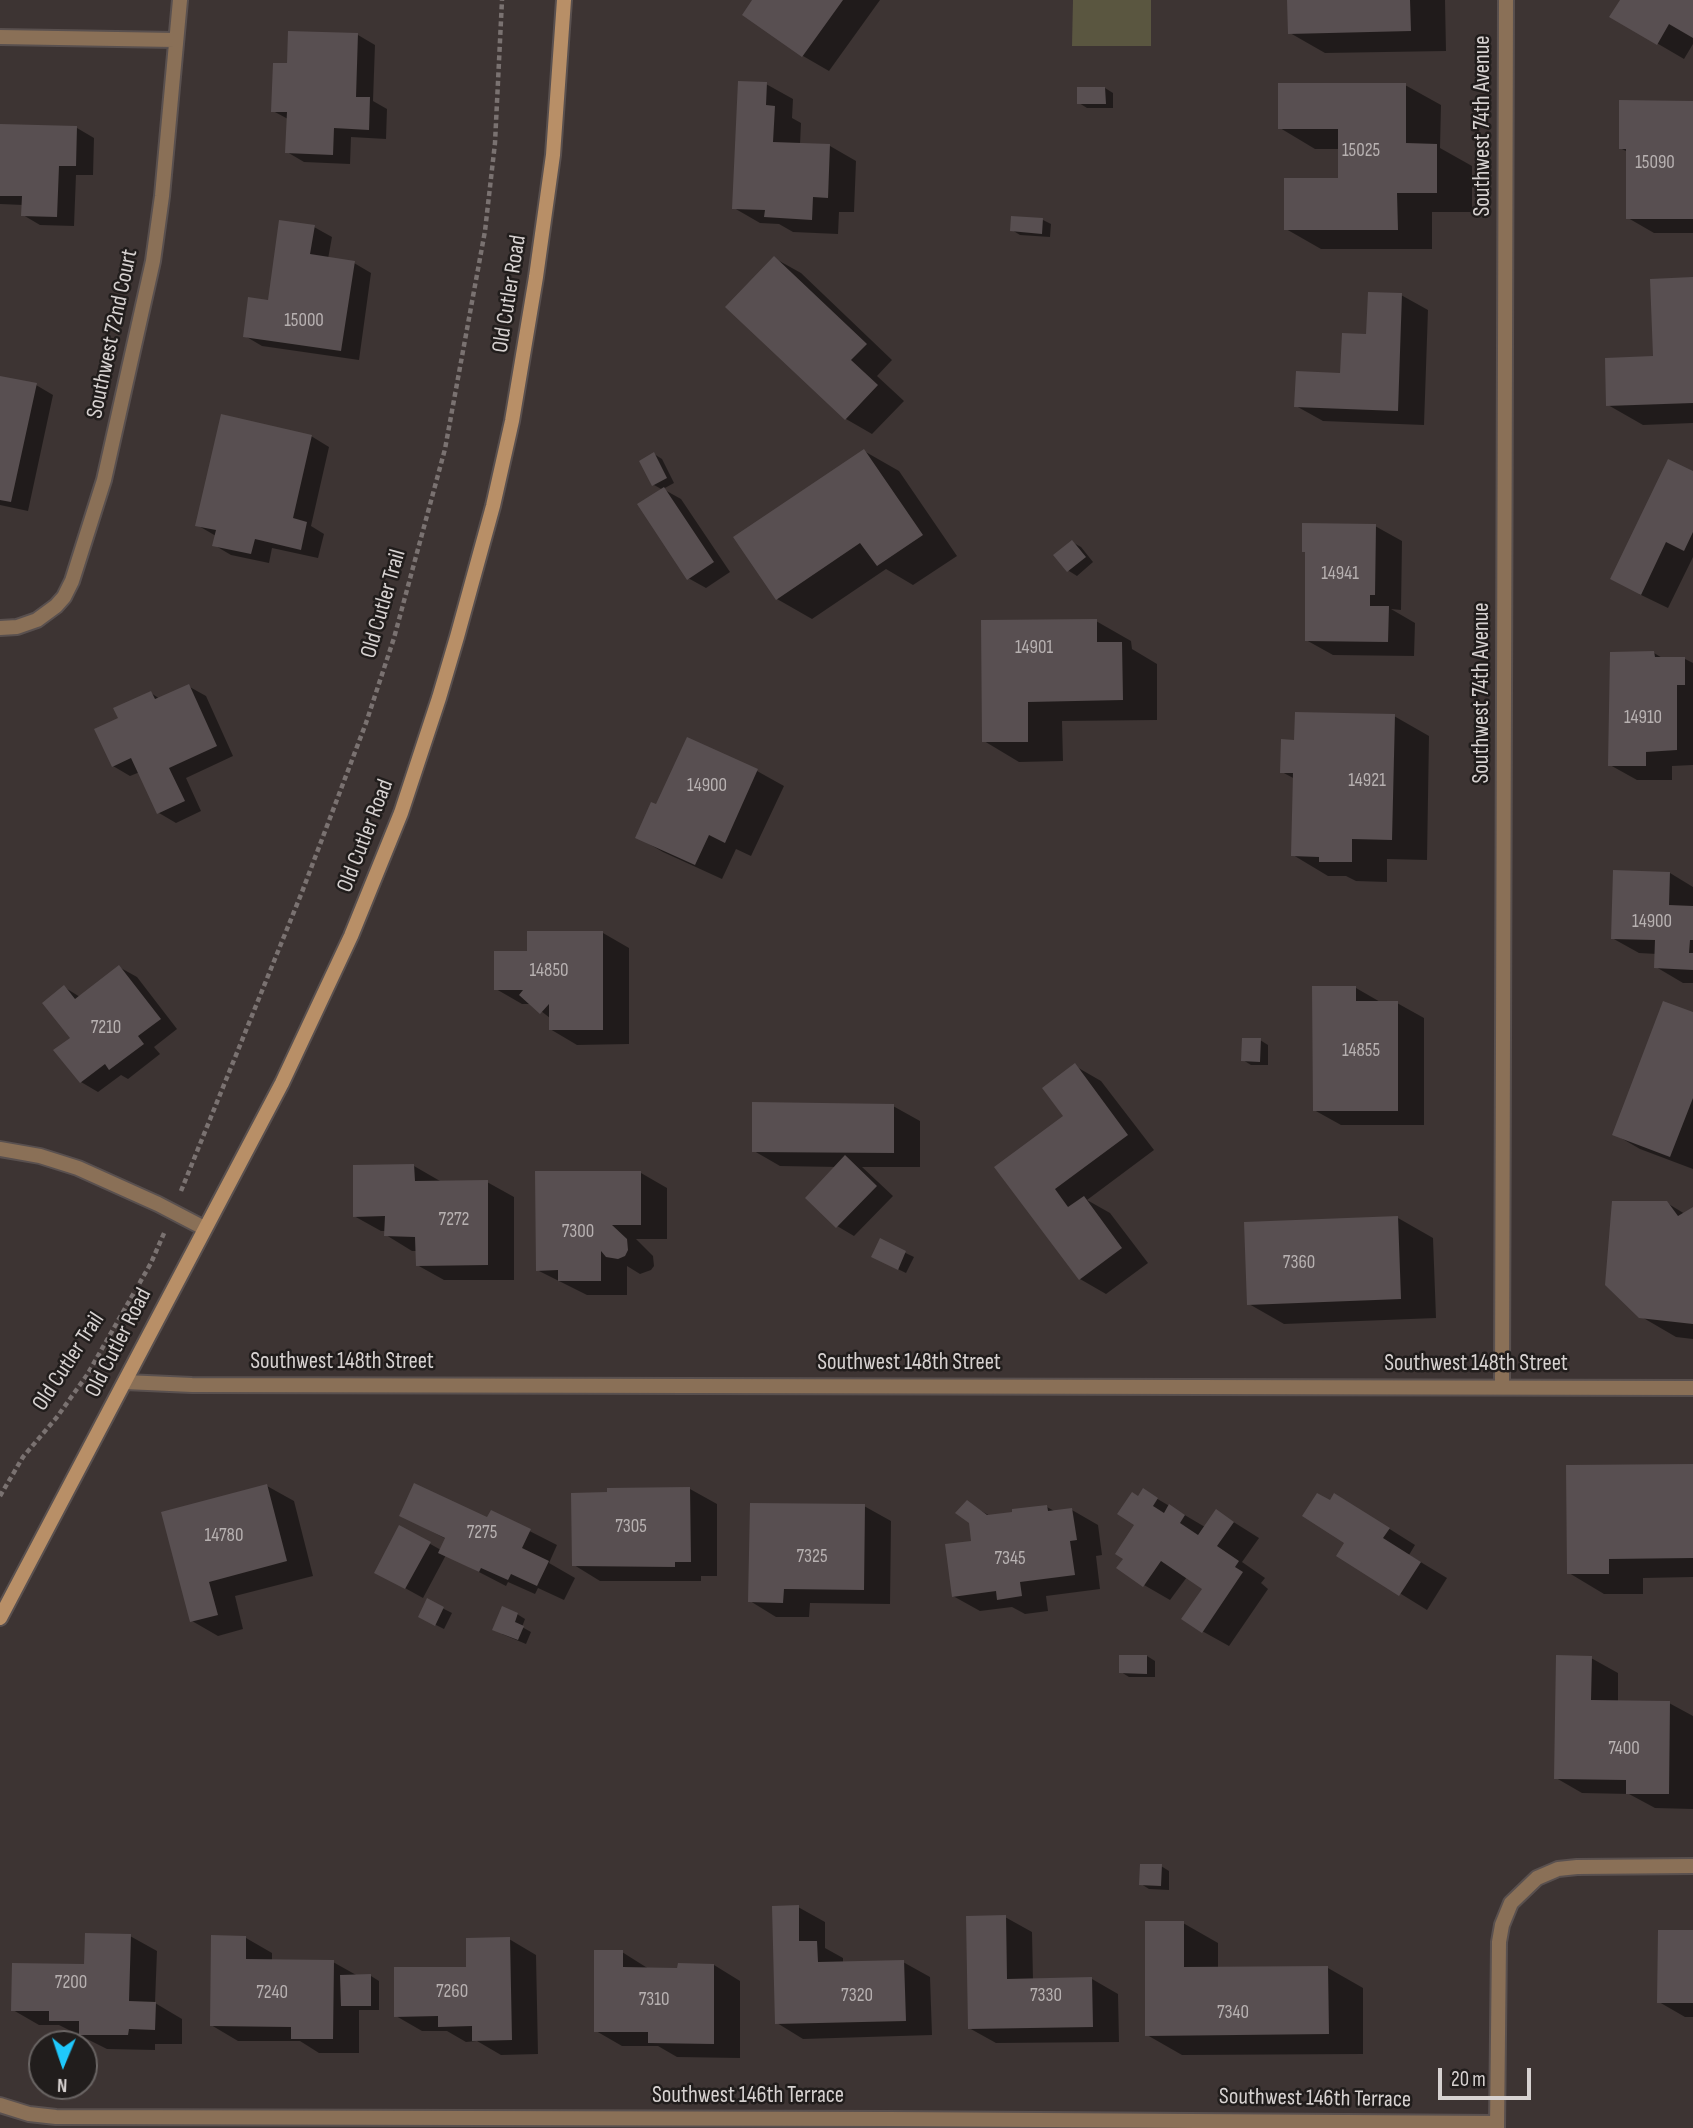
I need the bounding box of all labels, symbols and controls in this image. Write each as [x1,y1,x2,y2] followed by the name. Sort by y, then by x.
[1469,35,1497,217] street label: Southwest 74th Avenue
[1342,140,1380,162] house number: 15025
[1635,152,1675,174] house number: 15090
[487,233,533,355] street label: Old Cutler Road
[82,247,144,421] street label: Southwest 72nd Court
[284,310,324,332] house number: 15000
[355,547,413,661] street label: Old Cutler Trail
[1321,563,1359,585] house number: 14941
[1468,602,1496,784] street label: Southwest 74th Avenue
[1015,637,1053,659] house number: 14901
[1624,707,1662,729] house number: 14910
[1348,770,1386,792] house number: 14921
[687,775,727,797] house number: 14900
[332,776,400,896] street label: Old Cutler Road
[1632,911,1672,933] house number: 14900
[529,960,569,982] house number: 14850
[91,1017,121,1039] house number: 7210
[1342,1040,1380,1062] house number: 14855
[439,1209,469,1231] house number: 7272
[562,1221,594,1243] house number: 7300
[1283,1252,1315,1274] house number: 7360
[80,1284,158,1402] street label: Old Cutler Road
[27,1308,111,1416] street label: Old Cutler Trail
[250,1348,434,1376] street label: Southwest 148th Street
[817,1349,1001,1377] street label: Southwest 148th Street
[1384,1350,1568,1378] street label: Southwest 148th Street
[615,1516,647,1538] house number: 7305
[467,1522,497,1544] house number: 7275
[205,1525,243,1547] house number: 14780
[796,1546,828,1568] house number: 7325
[994,1548,1026,1570] house number: 7345
[1608,1738,1640,1760] house number: 7400
[55,1972,87,1994] house number: 7200
[436,1981,468,2003] house number: 7260
[256,1982,288,2004] house number: 7240
[841,1985,873,2007] house number: 7320
[1030,1985,1062,2007] house number: 7330
[639,1989,669,2011] house number: 7310
[1217,2002,1249,2024] house number: 7340
[28,2030,98,2100] north arrow
[1441,2054,1534,2098] scale bar
[1451,2067,1486,2092] text: 20 m
[57,2073,68,2096] text: N
[652,2082,844,2110] street label: Southwest 146th Terrace
[1219,2084,1411,2114] street label: Southwest 146th Terrace

